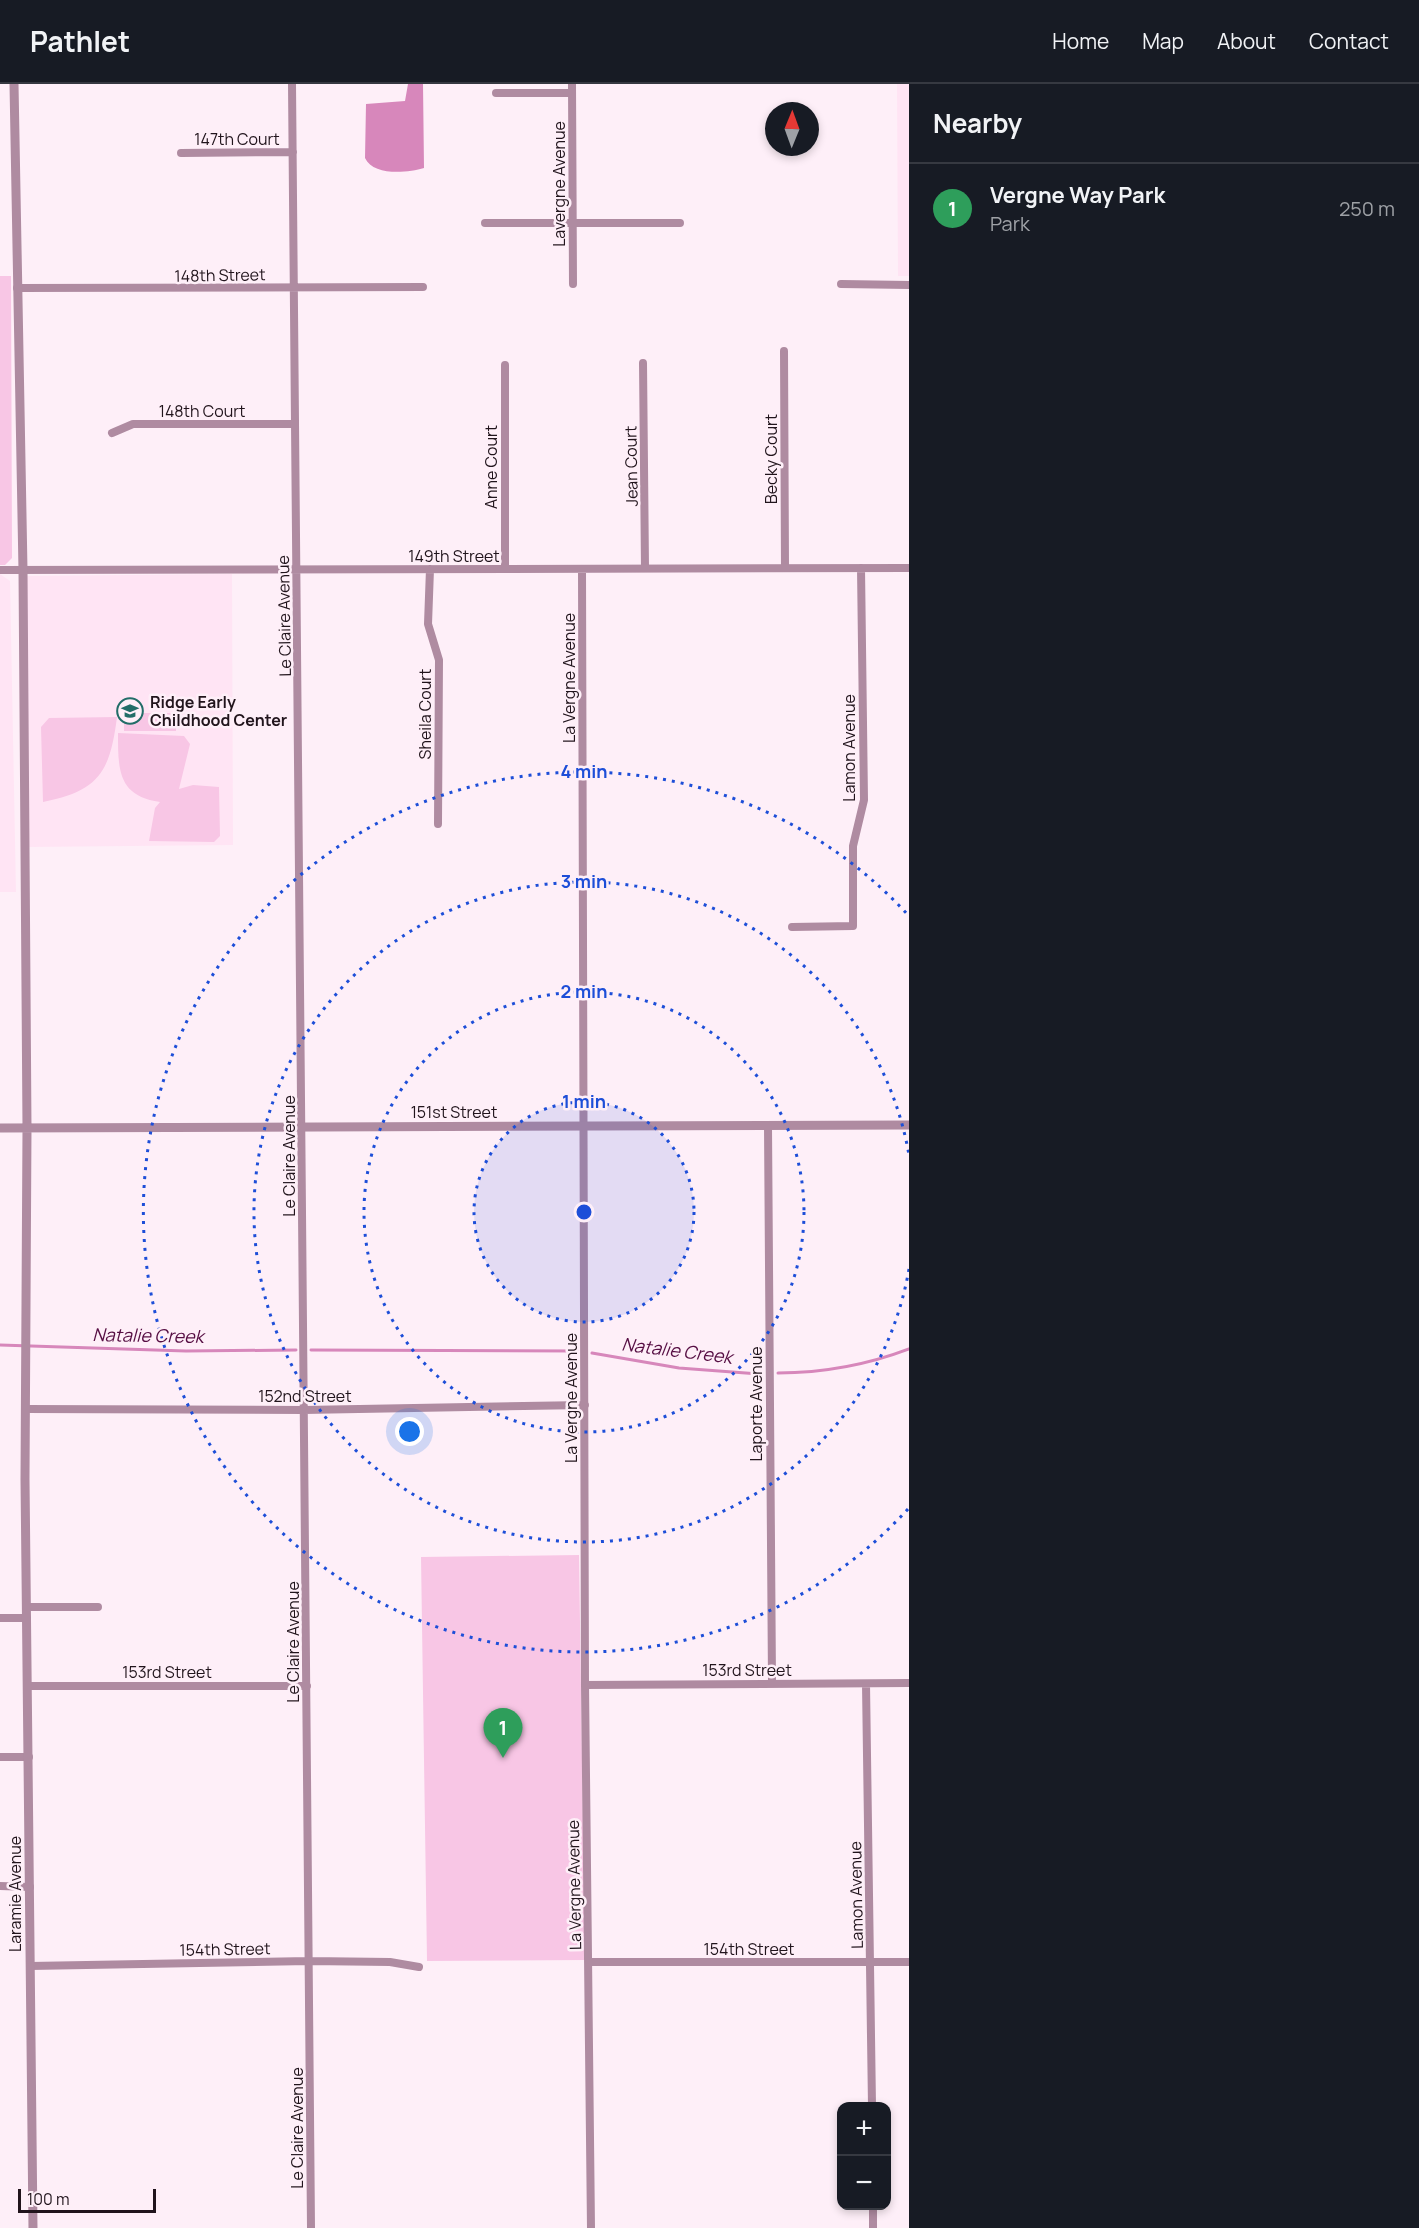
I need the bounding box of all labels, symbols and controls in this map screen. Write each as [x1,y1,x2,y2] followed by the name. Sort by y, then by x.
[30,22,130,60] text: Pathlet
[1052,27,1109,55] text: Home
[1142,27,1184,55] text: Map
[1217,27,1276,55] text: About
[1309,27,1389,55] text: Contact
[765,102,819,156] north arrow
[933,105,1022,141] text: Nearby
[548,121,570,247] street label: Lavergne Avenue
[194,128,280,150] street label: 147th Court
[990,180,1165,210] text: Vergne Way Park
[948,195,957,222] text: 1
[1339,195,1395,222] text: 250 m
[990,210,1030,237] text: Park
[174,263,266,287] street label: 148th Street
[159,400,245,422] street label: 148th Court
[760,414,782,504] street label: Becky Court
[480,425,502,509] street label: Anne Court
[619,425,643,507] street label: Jean Court
[408,545,500,567] street label: 149th Street
[272,555,296,677] street label: Le Claire Avenue
[558,613,580,743] street label: La Vergne Avenue
[414,669,436,759] street label: Sheila Court
[150,691,287,731] place label: Ridge Early Childhood Center
[838,694,860,802] street label: Lamon Avenue
[115,696,145,726] school or university icon: Ridge Early Childhood Center
[560,759,608,783] text: 4 min
[561,869,607,893] text: 3 min
[561,979,607,1003] text: 2 min
[562,1089,606,1113] text: 1 min
[278,1095,300,1217] street label: Le Claire Avenue
[411,1101,497,1123] street label: 151st Street
[574,1202,594,1222] centre of rings
[92,1322,207,1348] water label: Natalie Creek
[620,1331,737,1369] water label: Natalie Creek
[560,1333,582,1463] street label: La Vergne Avenue
[745,1346,767,1462] street label: Laporte Avenue
[258,1385,352,1407] street label: 152nd Street
[395,1417,424,1446] your location
[282,1581,304,1703] street label: Le Claire Avenue
[702,1659,792,1681] street label: 153rd Street
[122,1661,212,1683] street label: 153rd Street
[484,1708,522,1758] pin: 1
[562,1820,586,1950] street label: La Vergne Avenue
[4,1836,26,1952] street label: Laramie Avenue
[844,1841,868,1949] street label: Lamon Avenue
[179,1937,271,1961] street label: 154th Street
[703,1938,795,1960] street label: 154th Street
[286,2067,308,2189] street label: Le Claire Avenue
[837,2102,891,2210] map controls
[837,2102,891,2156] button: +
[837,2156,891,2210] button: −
[18,2186,156,2214] scale bar
[27,2188,70,2210] text: 100 m

